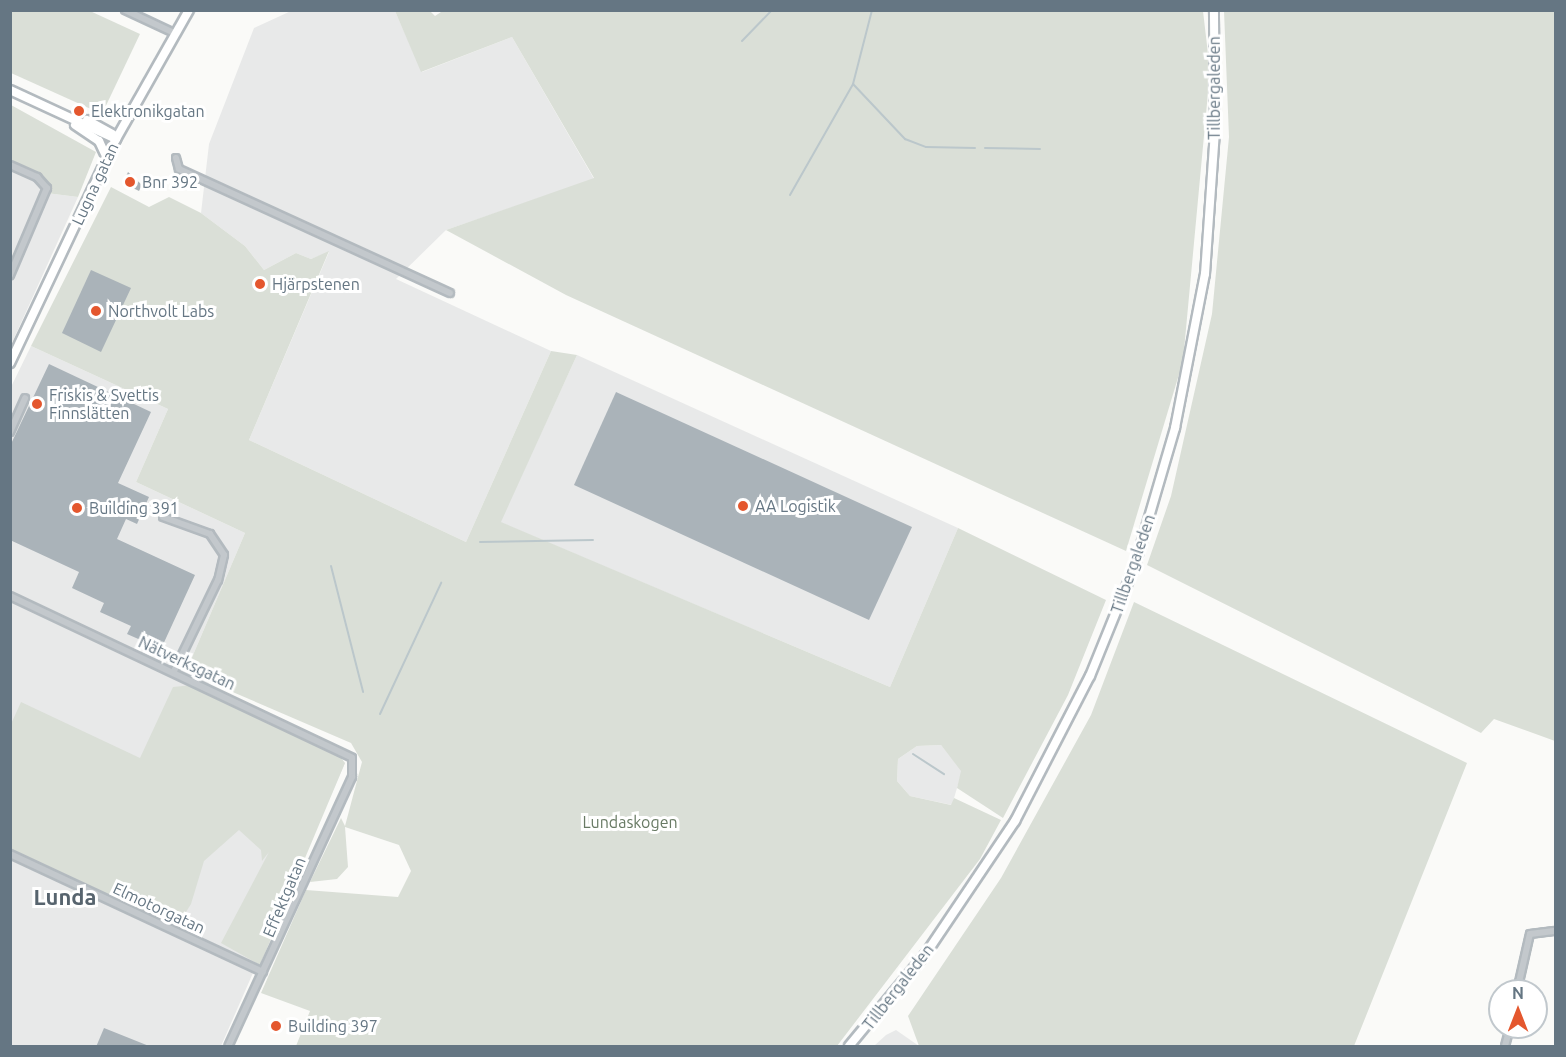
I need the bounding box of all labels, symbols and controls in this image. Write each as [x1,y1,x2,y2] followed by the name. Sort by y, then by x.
[1204,36,1224,140] street label: Tillbergaleden
[91,101,205,121] place label: Elektronikgatan
[72,104,86,118] marker: Elektronikgatan
[68,140,122,228] street label: Lugna gatan
[142,172,198,192] place label: Bnr 392
[123,175,137,189] marker: Bnr 392
[272,274,360,294] place label: Hjärpstenen
[253,277,267,291] marker: Hjärpstenen
[108,301,214,321] place label: Northvolt Labs
[89,304,103,318] marker: Northvolt Labs
[49,385,159,423] place label: Friskis & Svettis Finnslätten
[30,397,44,411] marker: Friskis & Svettis Finnslätten
[755,496,836,516] place label: AA Logistik
[89,498,179,518] place label: Building 391
[736,499,750,513] marker: AA Logistik
[70,501,84,515] marker: Building 391
[1107,512,1159,616] street label: Tillbergaleden
[136,632,238,694] street label: Nätverksgatan
[582,812,678,832] park label: Lundaskogen
[258,854,310,940] street label: Effektgatan
[110,878,208,938] street label: Elmotorgatan
[34,884,96,910] district label: Lunda
[859,940,937,1034] street label: Tillbergaleden
[1488,979,1548,1039] north arrow
[1512,984,1524,1002] text: N
[288,1016,378,1036] place label: Building 397
[269,1019,283,1033] marker: Building 397

